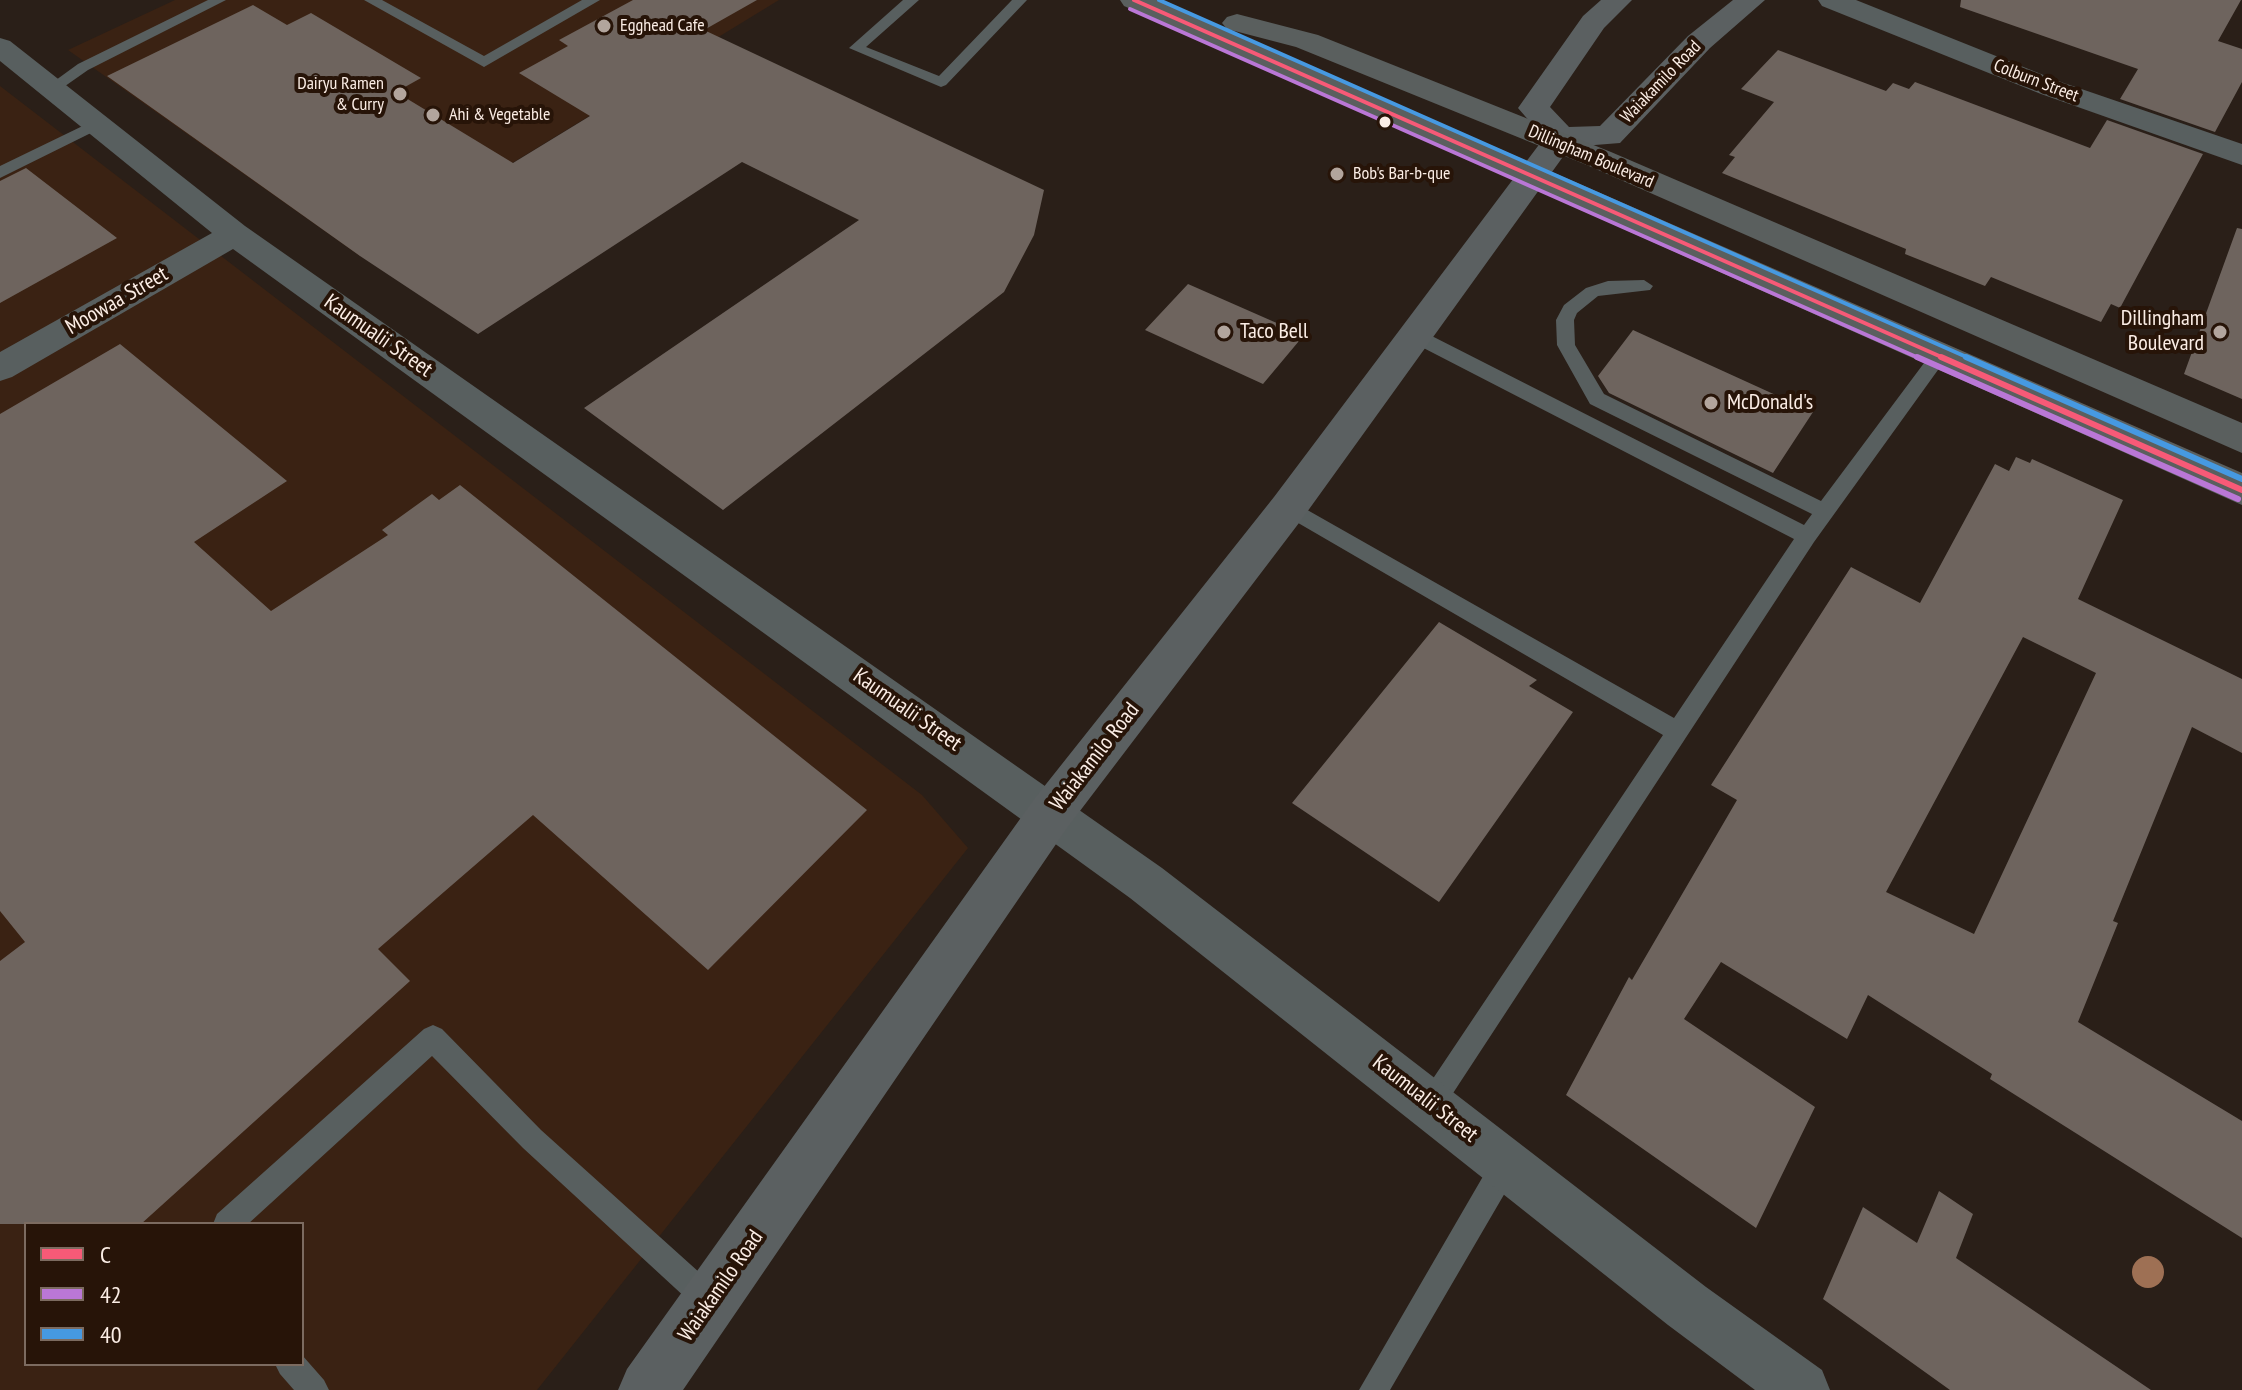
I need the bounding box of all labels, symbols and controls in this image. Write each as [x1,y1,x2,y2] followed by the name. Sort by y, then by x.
[620,15,705,37] place label: Egghead Cafe
[595,17,613,35] marker: Egghead Cafe
[1616,36,1706,128] street label: Waiakamilo Road
[1990,55,2082,107] street label: Colburn Street
[297,73,384,116] place label: Dairyu Ramen & Curry
[391,85,409,103] marker: Dairyu Ramen & Curry
[449,104,550,126] place label: Ahi & Vegetable
[424,106,442,124] marker: Ahi & Vegetable
[1377,114,1393,130] unlabelled marker
[1525,121,1657,193] street label: Dillingham Boulevard
[1353,163,1450,185] place label: Bob's Bar-b-que
[1328,165,1346,183] marker: Bob's Bar-b-que
[61,261,173,341] street label: Moowaa Street
[319,289,437,383] street label: Kaumualii Street
[2121,306,2204,358] place label: Dillingham Boulevard
[1240,319,1308,345] place label: Taco Bell
[1215,323,1233,341] marker: Taco Bell
[2211,323,2229,341] marker: Dillingham Boulevard
[1727,390,1813,416] place label: McDonald's
[1702,394,1720,412] marker: McDonald's
[848,663,966,757] street label: Kaumualii Street
[1045,698,1145,816] street label: Waiakamilo Road
[1367,1050,1483,1148] street label: Kaumualii Street
[24,1222,304,1366] legend
[673,1225,769,1347] street label: Waiakamilo Road
[100,1239,111,1270] text: C
[100,1279,122,1310] text: 42
[100,1319,122,1350] text: 40

